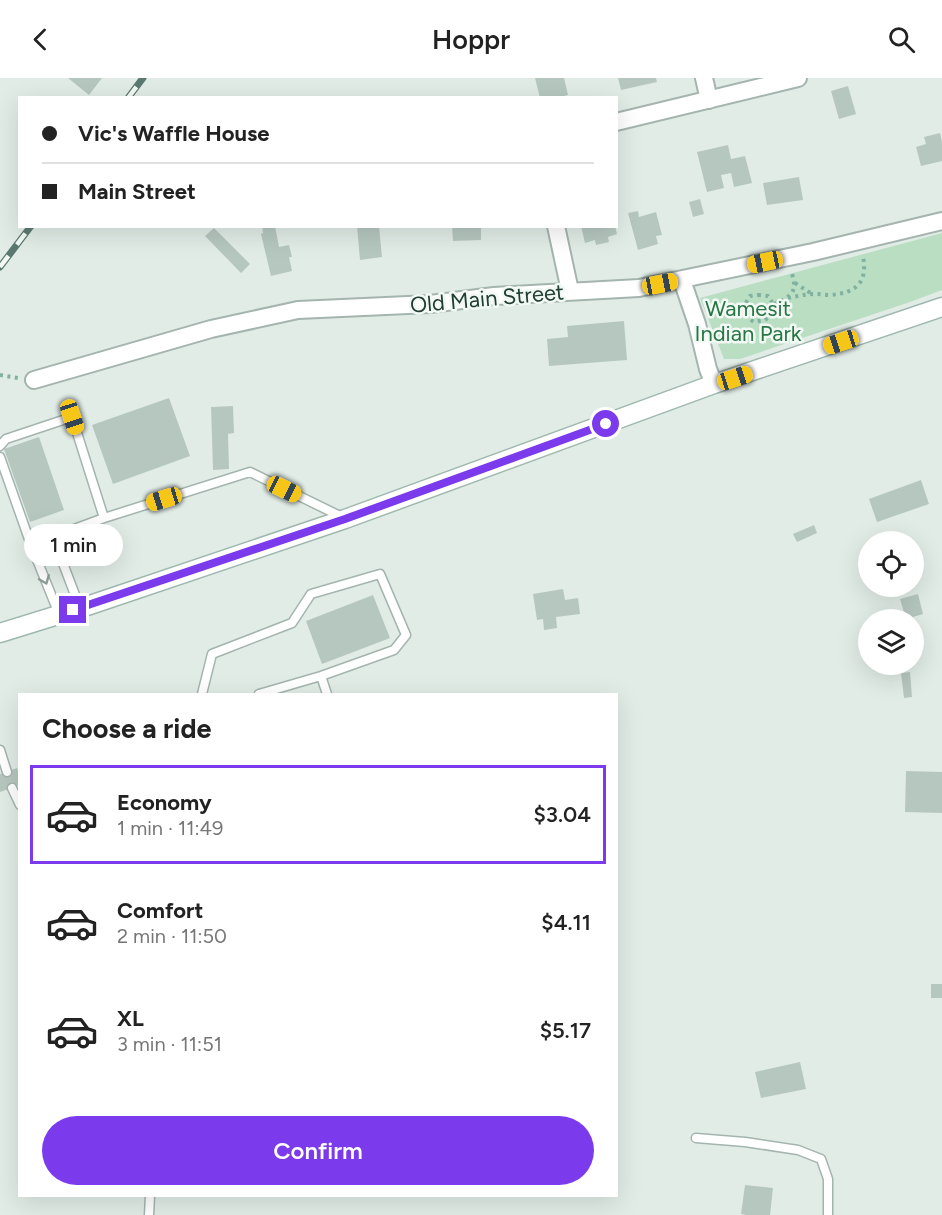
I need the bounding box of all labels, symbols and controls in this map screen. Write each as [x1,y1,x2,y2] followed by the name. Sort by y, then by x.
[24,23,57,56] icon: back
[432,23,510,56] text: Hoppr
[885,23,918,56] icon: search
[78,120,269,147] text: Vic's Waffle House
[78,178,196,205] text: Main Street
[746,249,784,275] car
[641,272,679,296] car
[409,278,565,319] street label: Old Main Street
[694,295,802,347] park label: Wamesit Indian Park
[821,328,861,356] car
[715,364,755,392] car
[58,397,86,437] car
[592,410,619,437] route start
[264,473,304,505] car
[144,485,184,513] car
[23,523,122,565] callout: 1 min
[858,531,924,675] map controls
[858,531,924,597] button: locate
[50,533,97,557] text: 1 min
[38,573,50,584] one-way arrow
[59,596,86,623] route end
[858,609,924,675] button: layers
[42,712,211,745] text: Choose a ride
[45,788,99,842] icon: car
[117,789,212,816] text: Economy
[533,801,591,828] text: $3.04
[117,816,223,840] text: 1 min · 11:49
[45,896,99,950] icon: car
[117,897,203,924] text: Comfort
[541,909,591,936] text: $4.11
[117,924,227,948] text: 2 min · 11:50
[45,1004,99,1058] icon: car
[117,1005,144,1032] text: XL
[540,1017,591,1044] text: $5.17
[117,1032,222,1056] text: 3 min · 11:51
[42,1116,594,1185] button: Confirm

